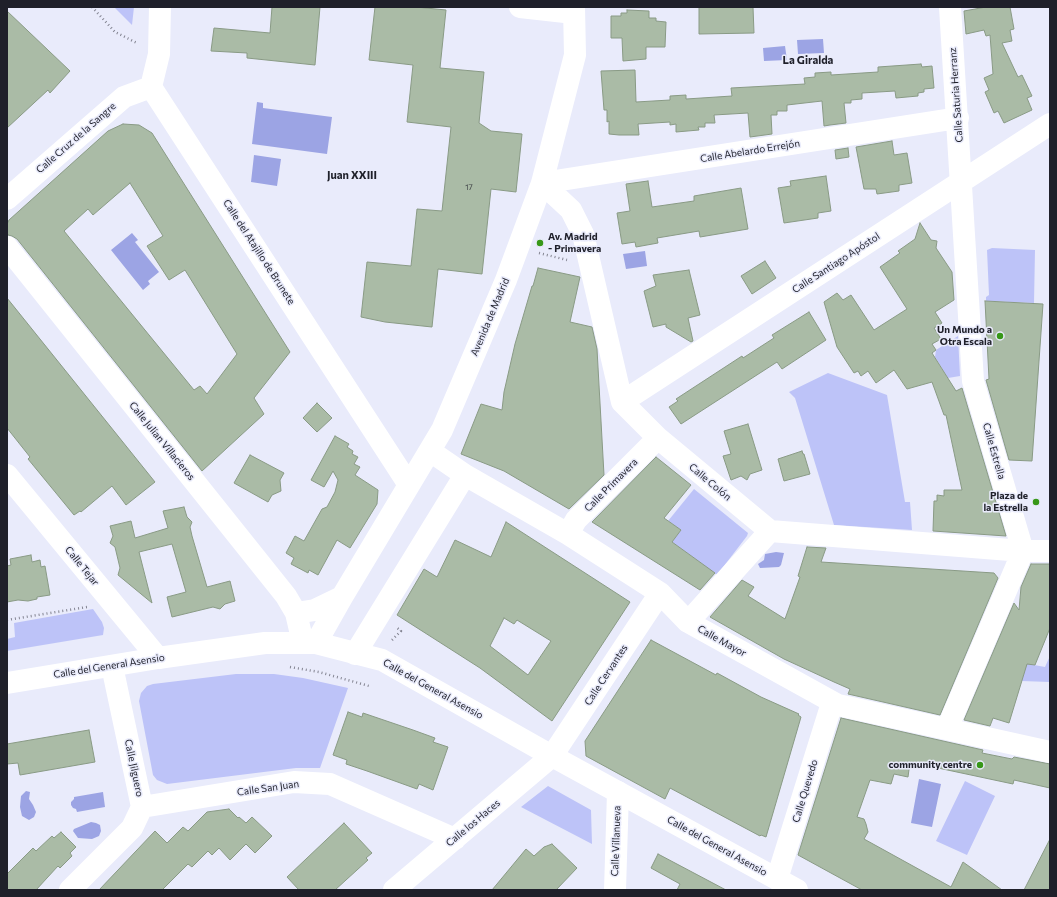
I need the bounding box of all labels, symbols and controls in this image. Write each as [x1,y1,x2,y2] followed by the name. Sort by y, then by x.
[947,47,965,143] street label: Calle Saturia Herranz
[783,53,833,67] district label: La Giralda
[34,100,118,176] street label: Calle Cruz de la Sangre
[699,137,801,165] street label: Calle Abelardo Errejón
[327,168,377,182] district label: Juan XXIII
[465,182,473,192] house number: 17
[220,197,298,307] street label: Calle del Atajillo de Brunete
[790,230,882,296] street label: Calle Santiago Apóstol
[548,231,601,254] place label: Av. Madrid - Primavera
[535,238,545,248] marker: Av. Madrid - Primavera
[468,276,512,358] street label: Avenida de Madrid
[937,324,992,348] place label: Un Mundo a Otra Escala
[995,331,1005,341] marker: Un Mundo a Otra Escala
[127,399,197,483] street label: Calle Julian Villacieros
[980,421,1008,481] street label: Calle Estrella
[582,456,640,514] street label: Calle Primavera
[686,461,734,503] street label: Calle Colón
[983,490,1028,514] place label: Plaza de la Estrella
[1031,497,1041,507] marker: Plaza de la Estrella
[63,544,101,588] street label: Calle Tejar
[696,623,748,659] street label: Calle Mayor
[582,642,630,708] street label: Calle Cervantes
[52,651,166,681] street label: Calle del General Asensio
[381,656,485,722] street label: Calle del General Asensio
[122,738,146,798] street label: Calle Jilguero
[790,758,820,824] street label: Calle Quevedo
[888,759,972,771] place label: community centre
[975,760,985,770] marker: community centre
[236,778,300,798] street label: Calle San Juan
[444,797,502,849] street label: Calle los Haces
[609,805,623,877] street label: Calle Villanueva
[665,813,769,879] street label: Calle del General Asensio

